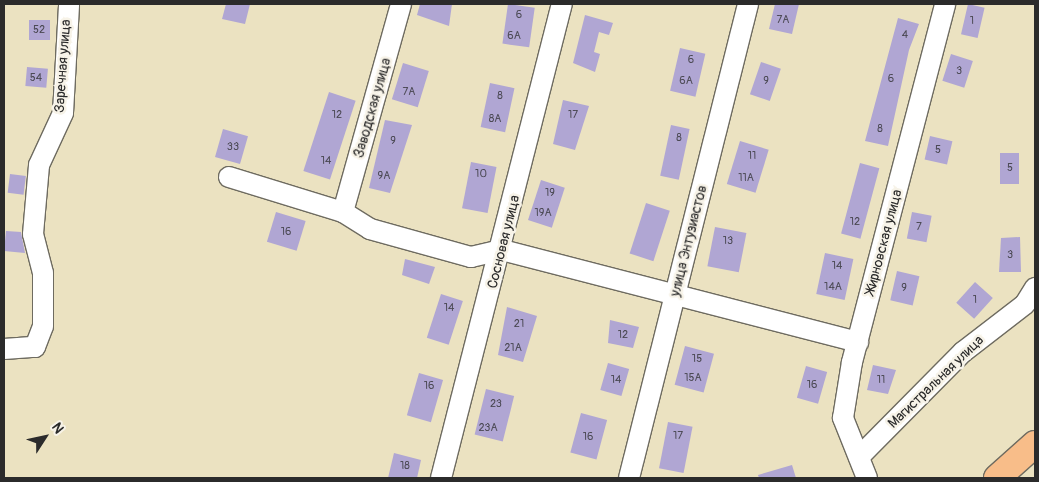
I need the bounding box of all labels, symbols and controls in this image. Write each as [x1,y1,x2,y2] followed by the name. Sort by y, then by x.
[516,8,522,22] house number: 6
[777,13,789,27] house number: 7А
[970,14,974,28] house number: 1
[51,19,75,113] street label: Заречная улица
[33,23,45,37] house number: 52
[902,28,908,42] house number: 4
[507,29,521,43] house number: 6А
[688,53,694,67] house number: 6
[351,56,395,160] street label: Заводская улица
[956,64,962,78] house number: 3
[30,71,42,85] house number: 54
[888,72,894,86] house number: 6
[679,74,693,88] house number: 6А
[763,74,769,88] house number: 9
[403,85,415,99] house number: 7А
[497,89,503,103] house number: 8
[332,108,342,122] house number: 12
[568,108,578,122] house number: 17
[489,112,501,126] house number: 8А
[877,122,883,136] house number: 8
[676,131,682,145] house number: 8
[390,134,396,148] house number: 9
[227,140,239,154] house number: 33
[935,143,941,157] house number: 5
[748,149,756,163] house number: 11
[321,154,331,168] house number: 14
[1007,161,1013,175] house number: 5
[475,167,487,181] house number: 10
[378,169,390,183] house number: 9А
[738,171,754,185] house number: 11А
[667,184,711,298] street label: улица Энтузиастов
[545,186,555,200] house number: 19
[862,188,906,296] street label: Жирновская улица
[484,194,524,290] street label: Сосновая улица
[534,206,552,220] house number: 19А
[850,215,860,229] house number: 12
[916,220,922,234] house number: 7
[281,225,291,239] house number: 16
[723,234,733,248] house number: 13
[1007,248,1013,262] house number: 3
[832,259,842,273] house number: 14
[824,280,842,294] house number: 14А
[901,281,907,295] house number: 9
[973,293,977,307] house number: 1
[444,301,454,315] house number: 14
[514,317,524,331] house number: 21
[618,328,628,342] house number: 12
[885,332,987,432] street label: Магистральная улица
[504,341,522,355] house number: 21А
[692,352,702,366] house number: 15
[684,371,702,385] house number: 15А
[611,373,621,387] house number: 14
[877,373,885,387] house number: 11
[807,378,817,392] house number: 16
[424,379,434,393] house number: 16
[490,397,502,411] house number: 23
[20,412,70,462] north arrow
[48,419,67,437] text: N
[478,421,498,435] house number: 23А
[673,429,683,443] house number: 17
[583,430,593,444] house number: 16
[400,459,410,473] house number: 18

